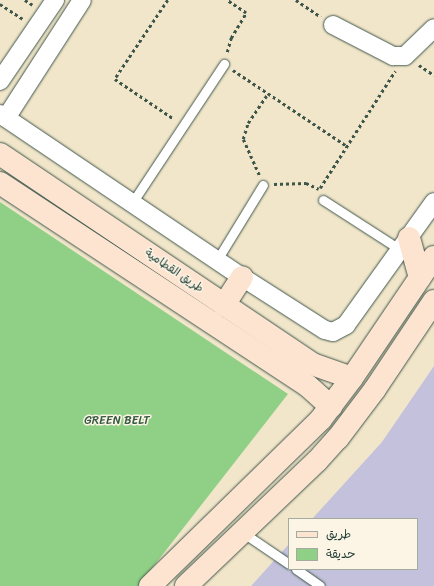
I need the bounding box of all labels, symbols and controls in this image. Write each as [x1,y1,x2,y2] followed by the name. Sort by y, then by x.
[142,246,206,296] street label: طريق القطامية
[85,414,149,428] park label: GREEN BELT
[288,518,418,570] legend
[326,523,351,545] text: طريق
[326,543,355,565] text: حديقة

